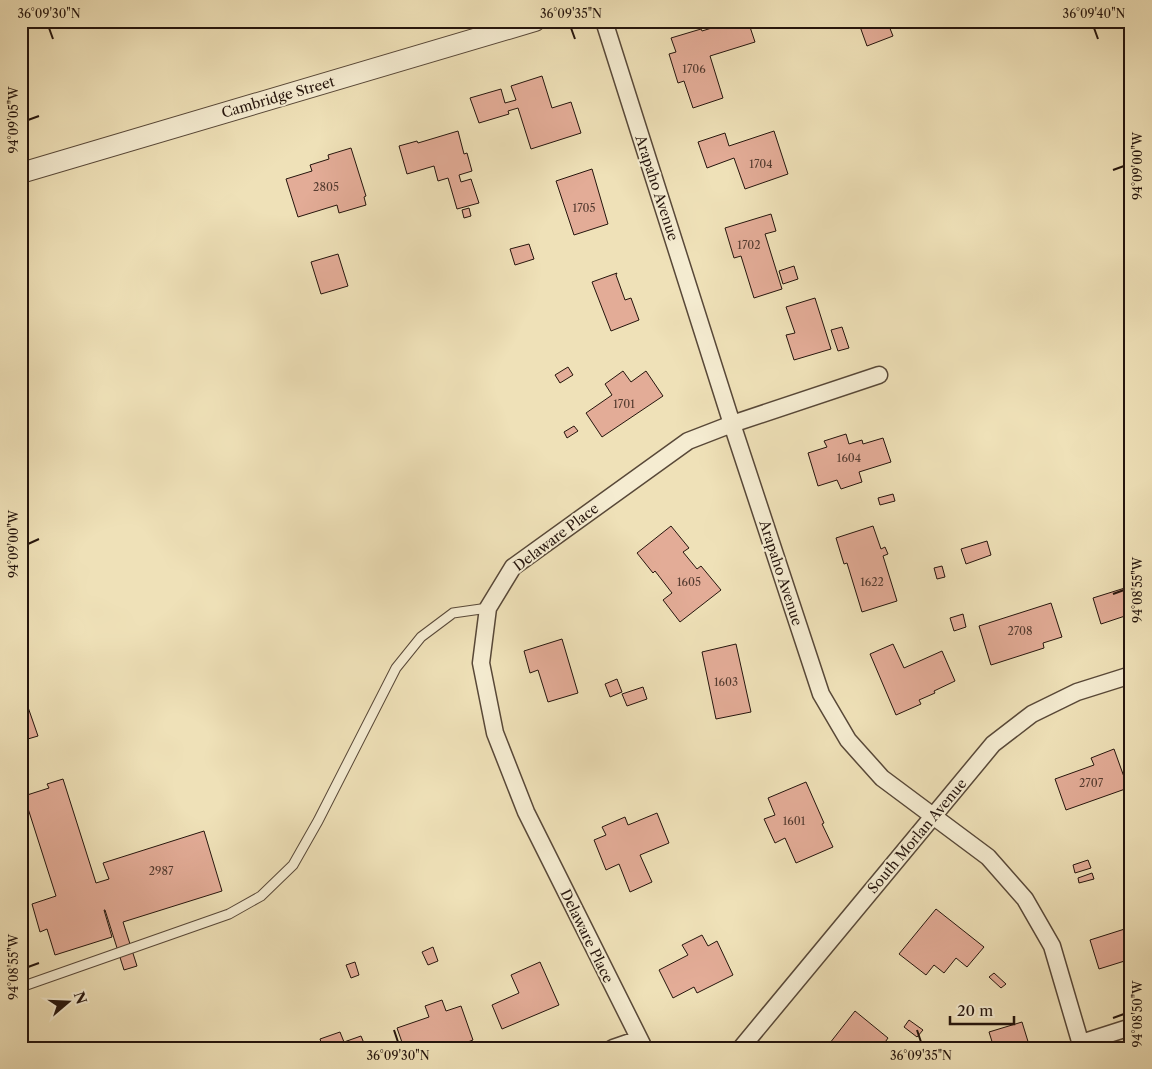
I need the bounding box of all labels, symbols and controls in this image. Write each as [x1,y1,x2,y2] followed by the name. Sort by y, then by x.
[17,6,81,21] text: 36°09'30"N
[540,6,602,21] text: 36°09'35"N
[1063,6,1126,21] text: 36°09'40"N
[682,62,706,76] house number: 1706
[219,72,337,122] street label: Cambridge Street
[6,86,21,153] text: 94°09'05"W
[1130,131,1145,200] text: 94°09'00"W
[631,132,683,243] street label: Arapaho Avenue
[749,157,773,171] house number: 1704
[313,180,339,194] house number: 2805
[573,201,596,215] house number: 1705
[737,238,761,252] house number: 1702
[613,397,635,411] house number: 1701
[837,451,861,465] house number: 1604
[510,499,602,575] street label: Delaware Place
[6,509,21,578] text: 94°09'00"W
[755,517,807,628] street label: Arapaho Avenue
[1130,556,1145,623] text: 94°08'55"W
[677,575,701,589] house number: 1605
[860,575,884,589] house number: 1622
[1007,624,1033,638] house number: 2708
[714,675,738,689] house number: 1603
[864,775,970,897] street label: South Morlan Avenue
[1079,776,1104,790] house number: 2707
[783,814,806,828] house number: 1601
[149,864,174,878] house number: 2987
[557,886,618,986] street label: Delaware Place
[6,933,21,1000] text: 94°08'55"W
[42,976,92,1026] north arrow
[1130,980,1145,1047] text: 94°08'50"W
[70,989,91,1006] text: N
[950,994,1013,1026] scale bar
[957,1001,993,1020] text: 20 m
[366,1048,430,1063] text: 36°09'30"N
[890,1048,952,1063] text: 36°09'35"N

